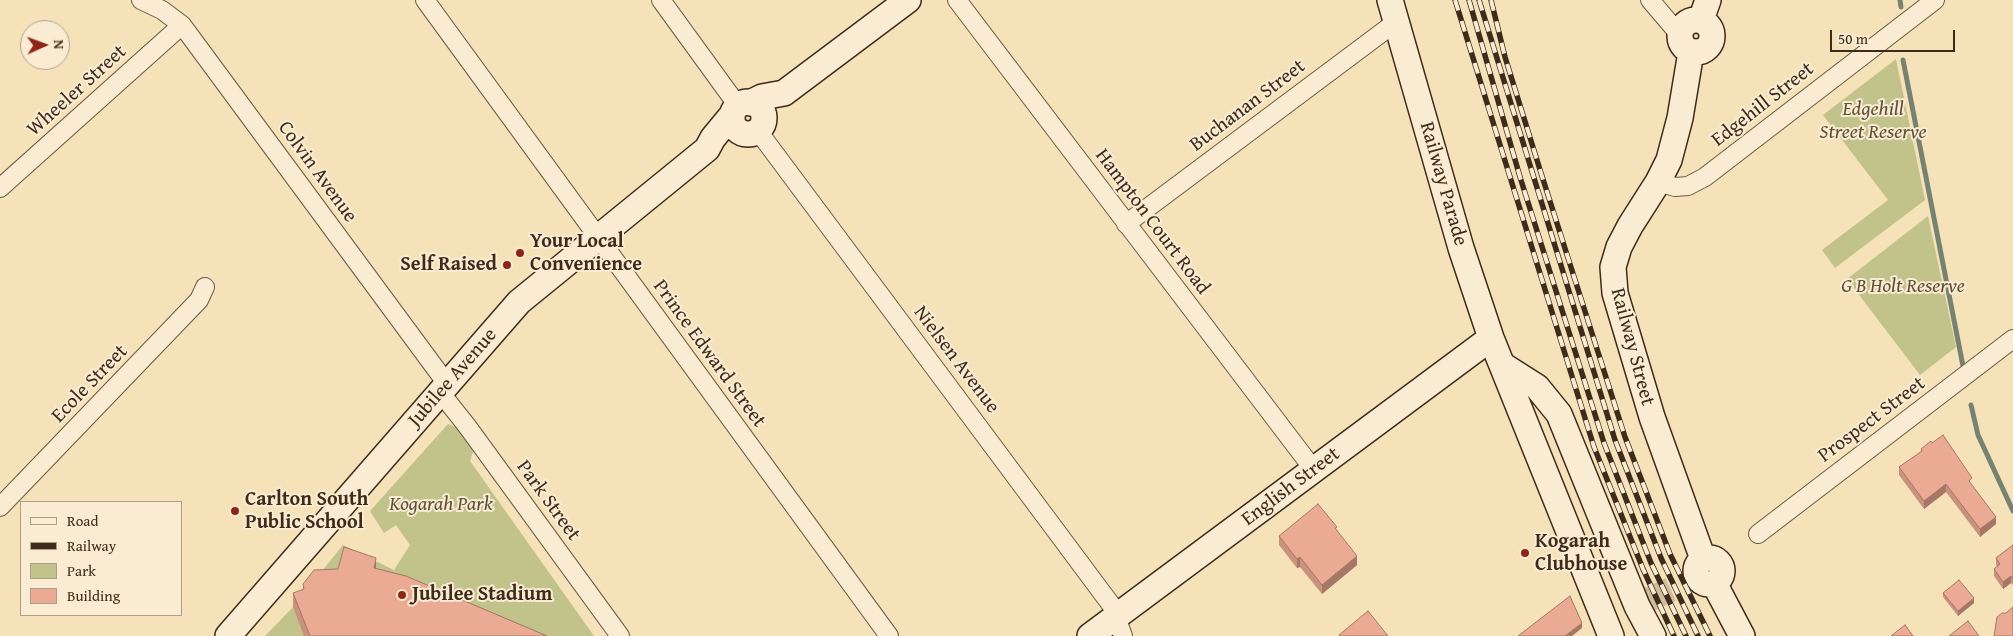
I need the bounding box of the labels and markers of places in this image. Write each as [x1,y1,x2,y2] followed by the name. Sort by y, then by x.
[530,230,642,277] place label: Your Local Convenience
[514,247,526,259] marker: Your Local Convenience
[400,253,497,277] place label: Self Raised
[501,259,513,271] marker: Self Raised
[245,488,368,535] place label: Carlton South Public School
[229,505,241,517] marker: Carlton South Public School
[1535,530,1627,577] place label: Kogarah Clubhouse
[1519,547,1531,559] marker: Kogarah Clubhouse
[412,583,552,607] place label: Jubilee Stadium
[396,589,408,601] marker: Jubilee Stadium

